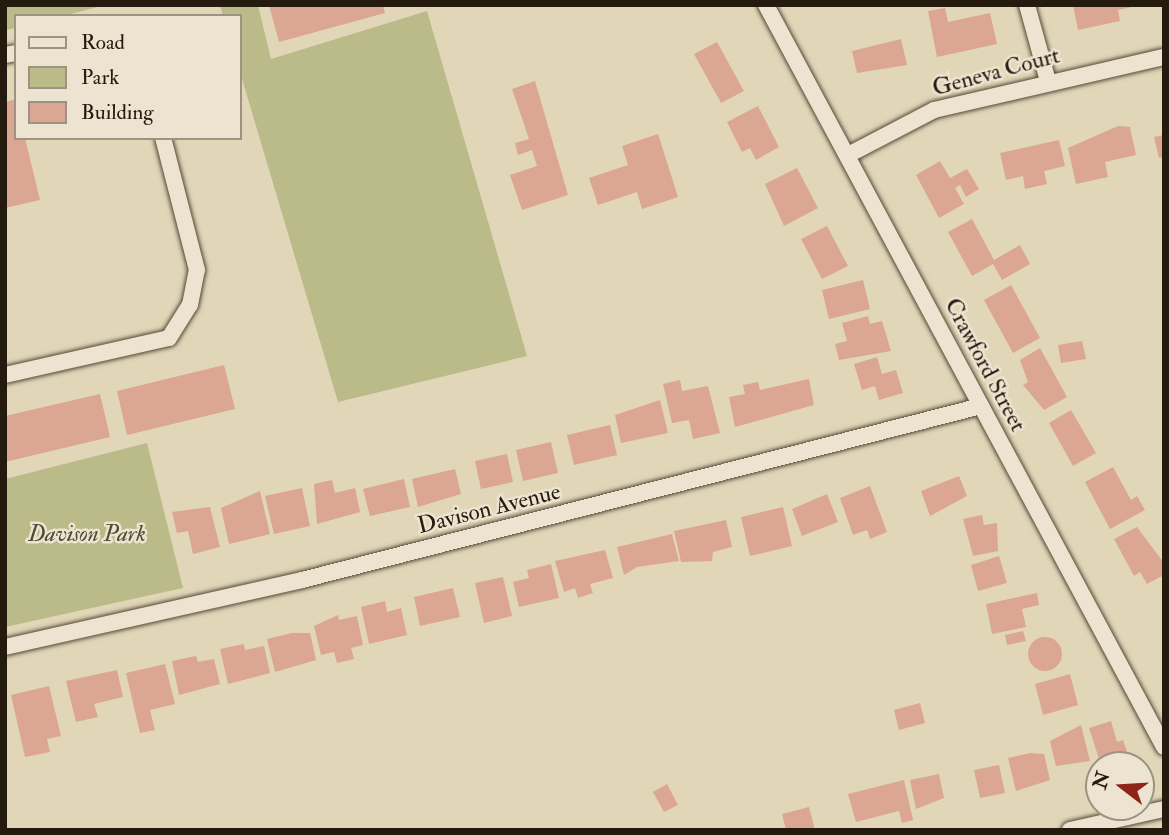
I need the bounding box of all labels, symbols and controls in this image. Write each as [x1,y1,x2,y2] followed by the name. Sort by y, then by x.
[14,14,242,140] legend
[81,29,125,56] text: Road
[929,42,1063,102] street label: Geneva Court
[81,64,119,91] text: Park
[81,99,154,126] text: Building
[938,294,1032,436] street label: Crawford Street
[415,478,563,540] street label: Davison Avenue
[28,520,146,548] park label: Davison Park
[1085,751,1155,821] north arrow
[1088,769,1116,792] text: N

